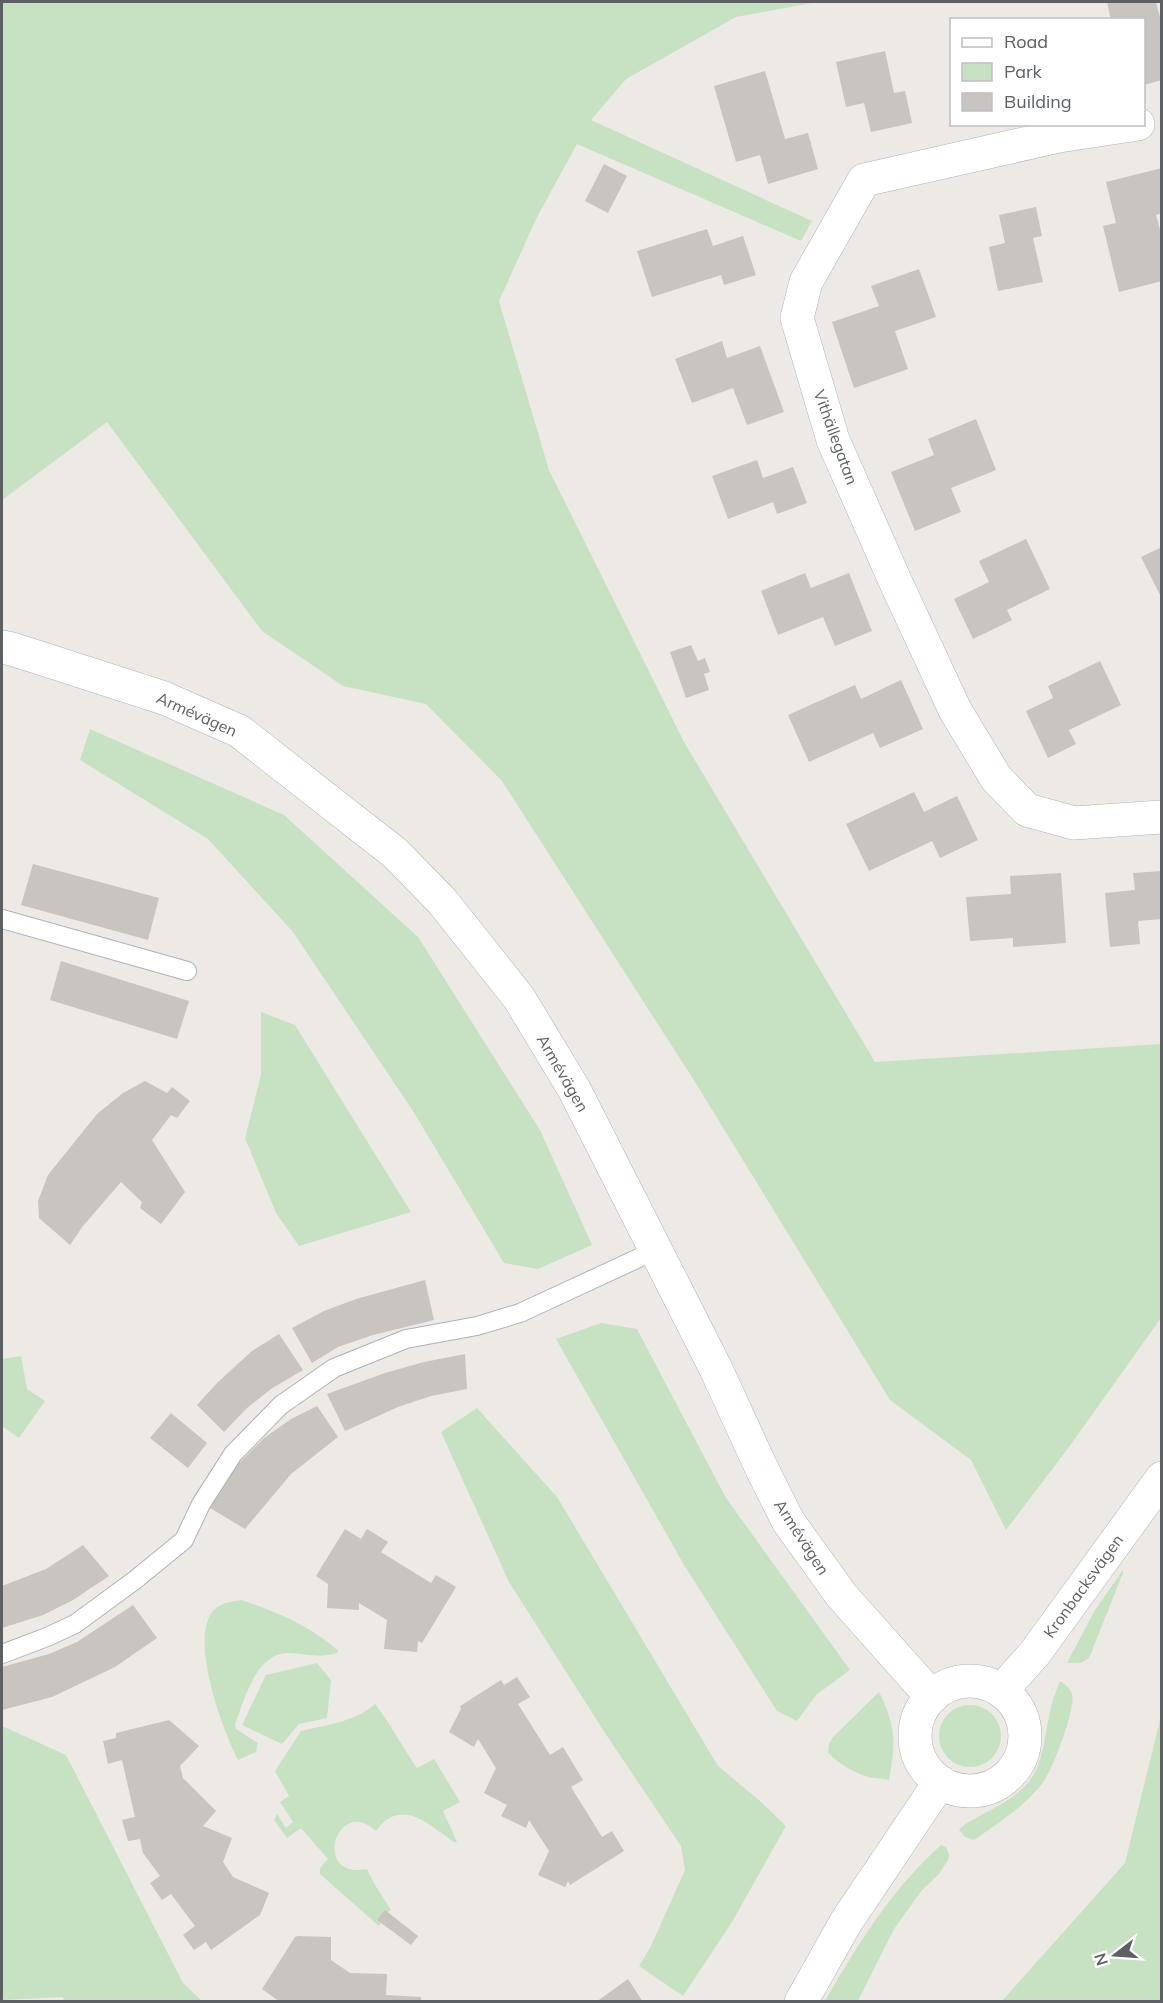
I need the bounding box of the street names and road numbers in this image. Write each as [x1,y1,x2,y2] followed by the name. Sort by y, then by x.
[810,387,862,487] street label: Vithällegatan
[154,687,240,741] street label: Armévägen
[533,1031,593,1115] street label: Armévägen
[770,1495,834,1579] street label: Armévägen
[1039,1530,1127,1642] street label: Kronbacksvägen

